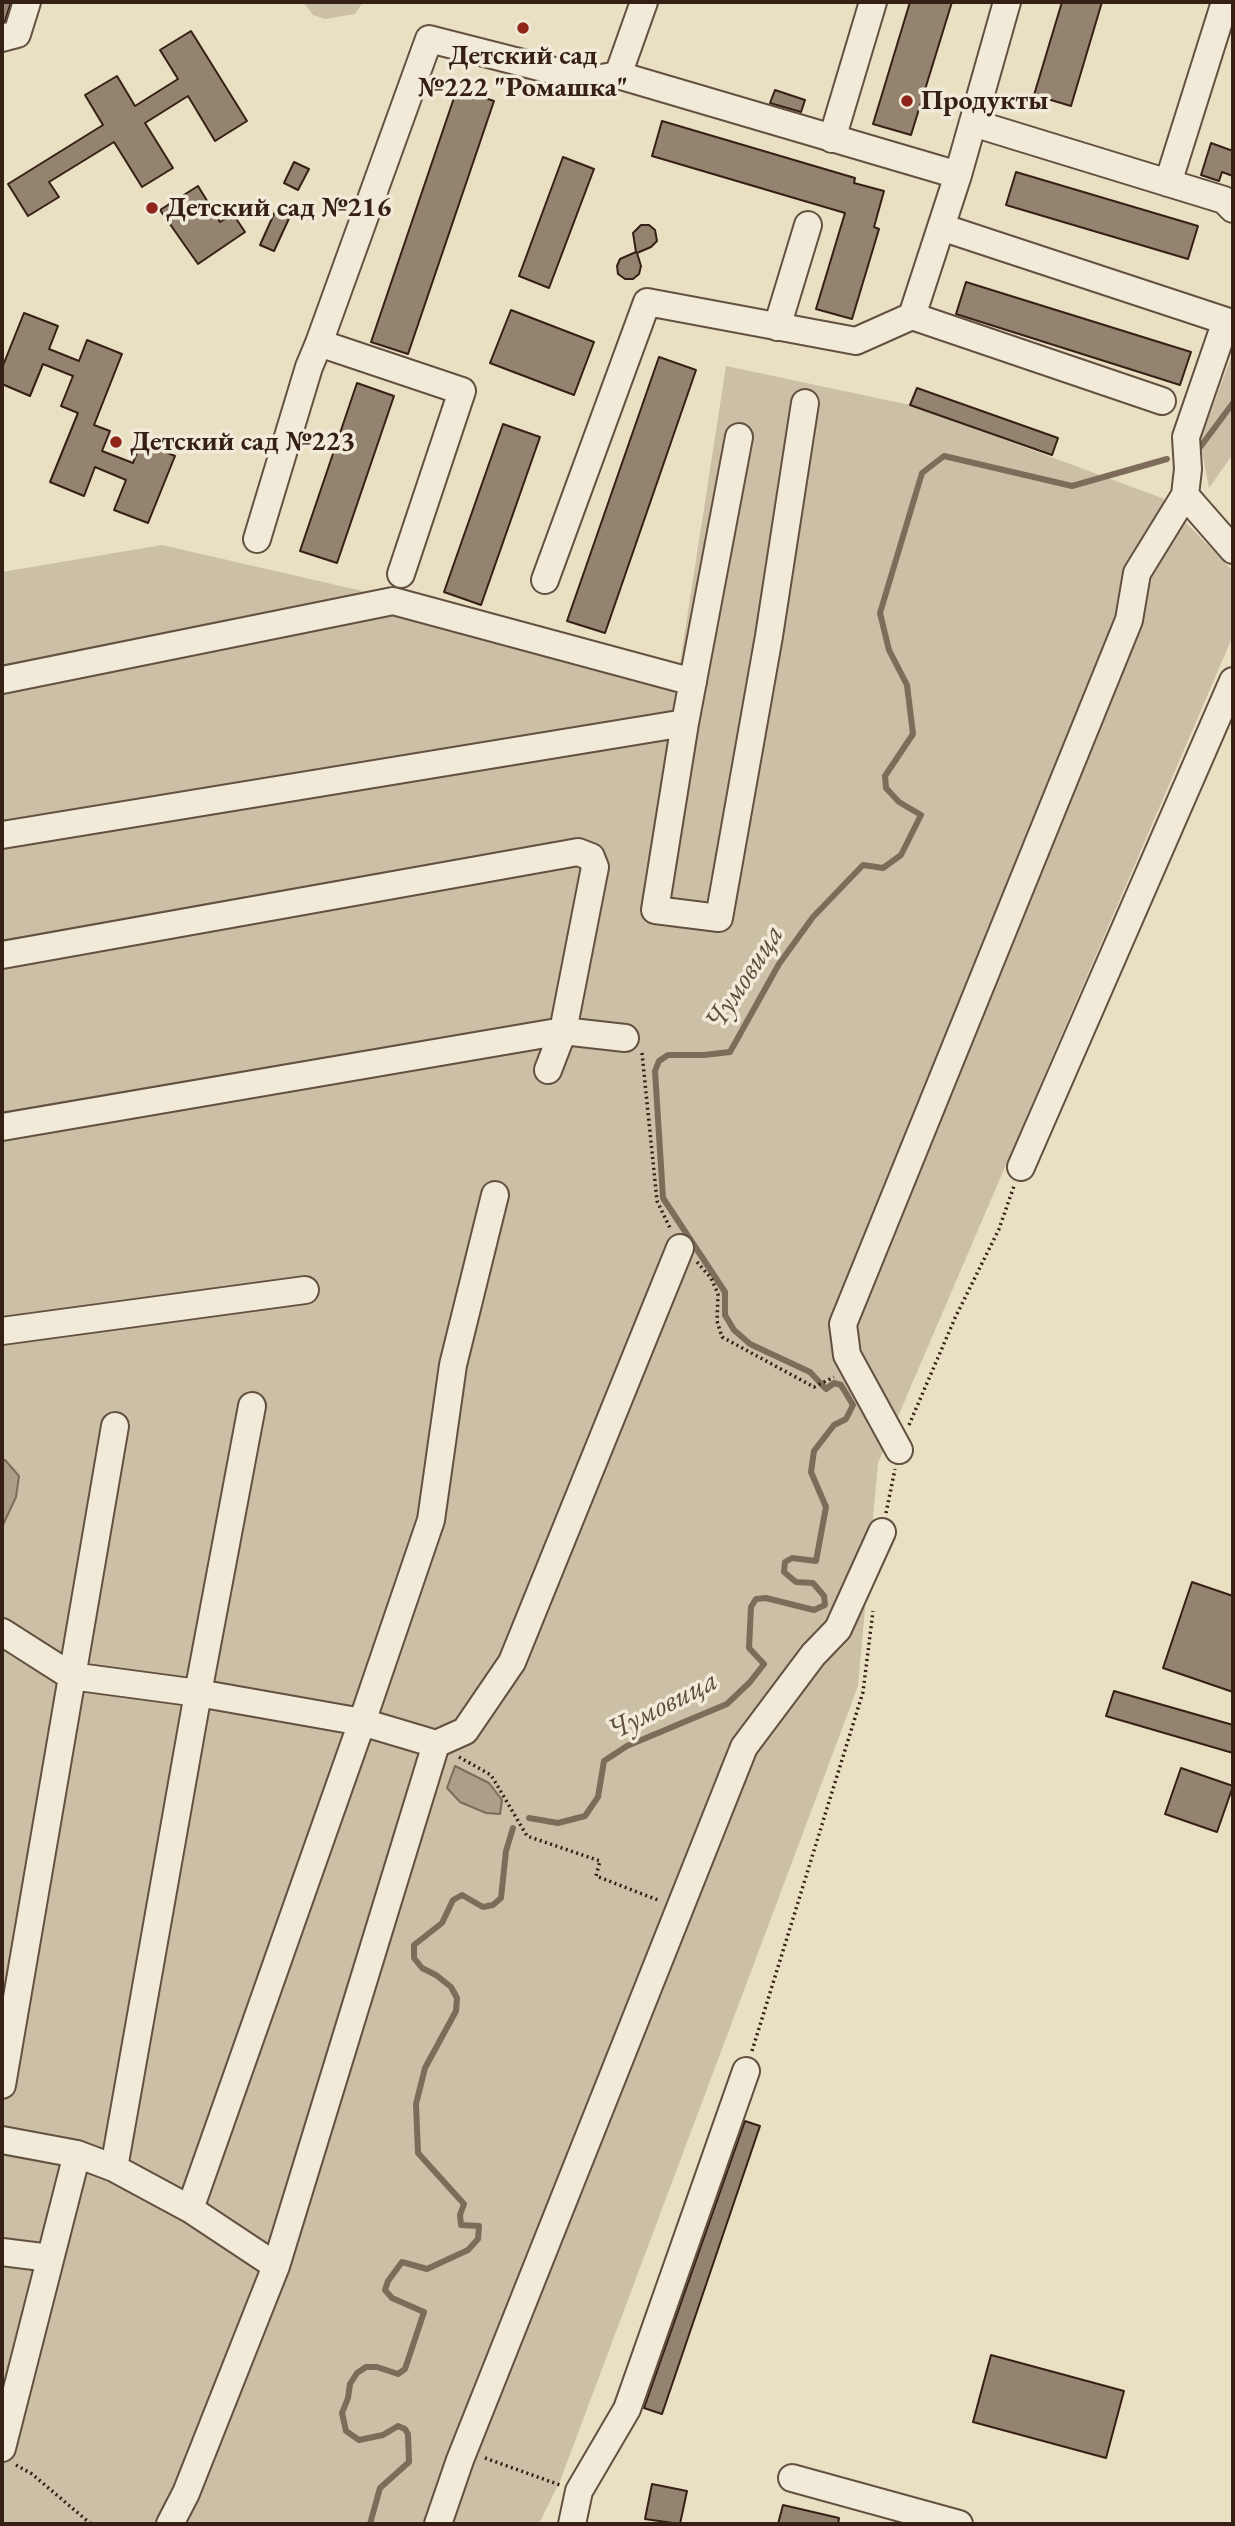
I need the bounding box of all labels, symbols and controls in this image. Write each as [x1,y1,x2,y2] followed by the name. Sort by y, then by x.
[515,20,531,36] marker: Детский сад №222 "Ромашка"
[418,39,628,105] place label: Детский сад №222 "Ромашка"
[921,84,1048,118] place label: Продукты
[899,93,915,109] marker: Продукты
[166,191,391,225] place label: Детский сад №216
[144,200,160,216] marker: Детский сад №216
[130,425,355,459] place label: Детский сад №223
[108,434,124,450] marker: Детский сад №223
[698,918,792,1038] water label: Чумовица
[602,1663,724,1749] water label: Чумовица

